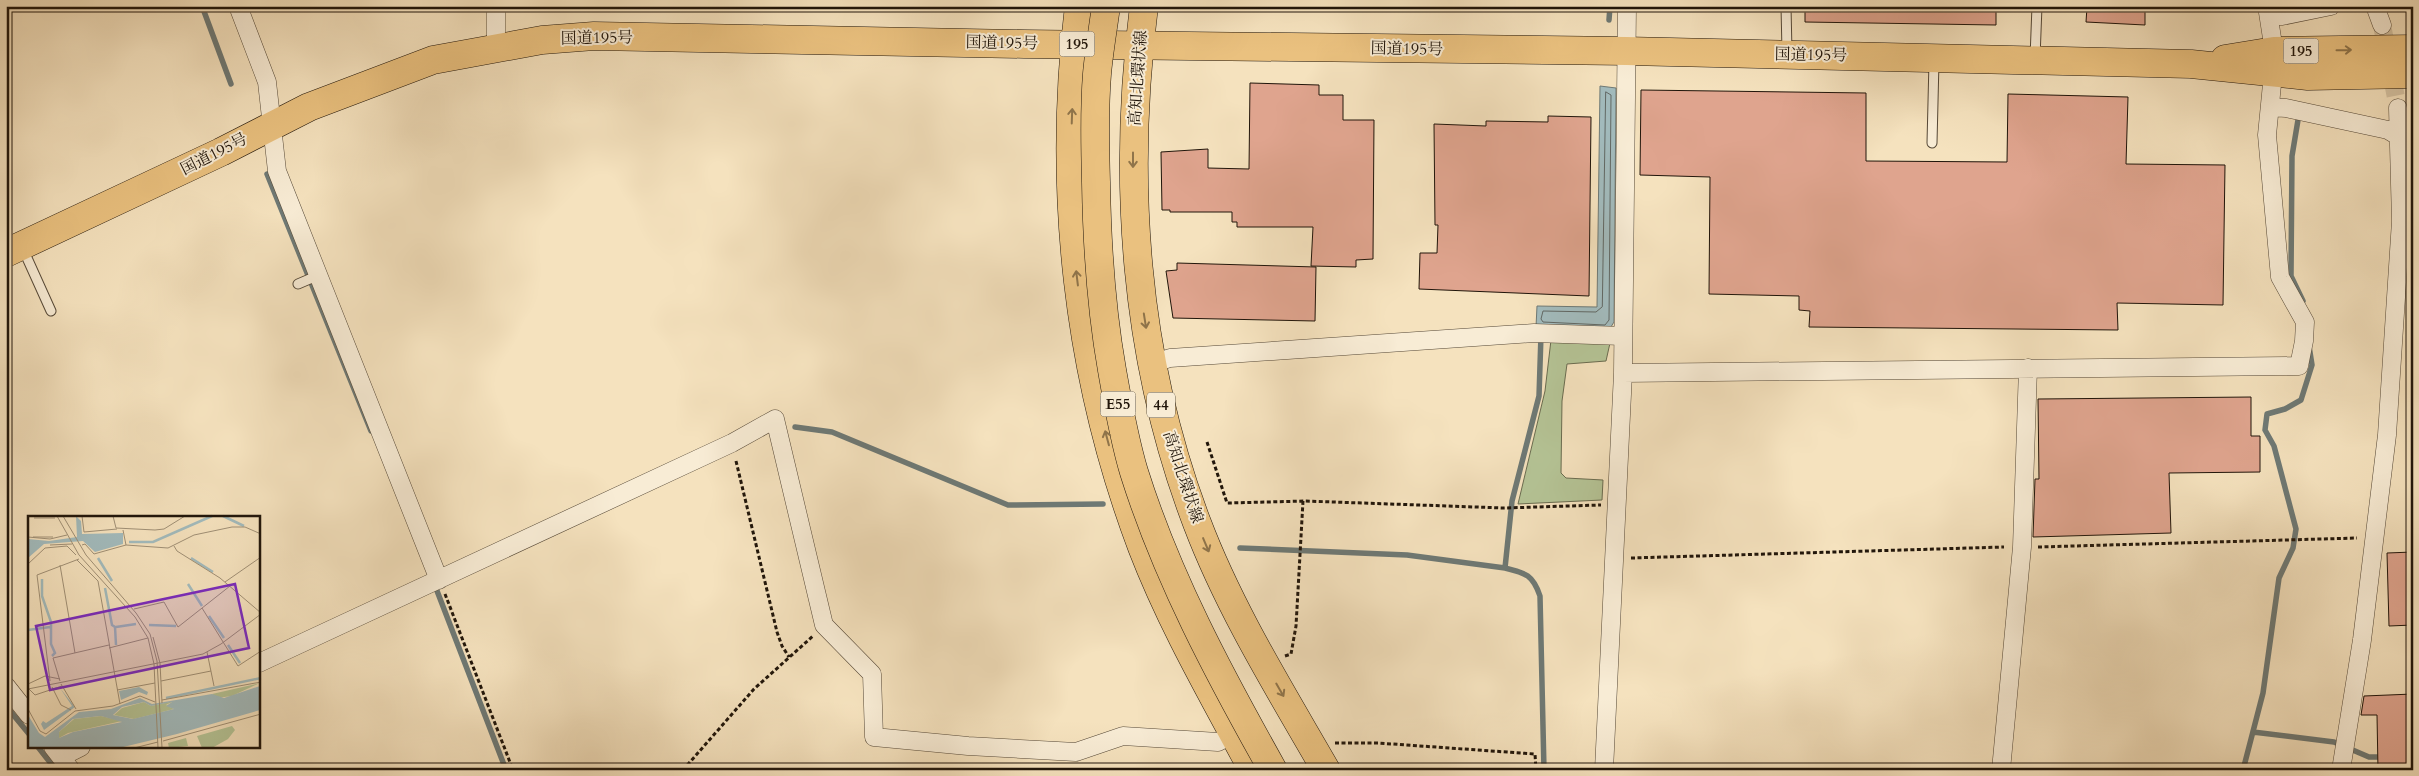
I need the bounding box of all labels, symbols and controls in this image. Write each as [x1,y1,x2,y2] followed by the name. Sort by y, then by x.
[561,26,633,50] street label: 国道195号
[1124,29,1152,127] street label: 高知北環状線
[966,31,1038,55] street label: 国道195号
[1060,32,1094,56] road number: 195
[1371,37,1443,61] street label: 国道195号
[2284,38,2318,64] road number: 195
[1775,43,1847,67] street label: 国道195号
[2336,46,2352,55] one-way arrow
[1067,108,1077,124] one-way arrow
[177,128,251,180] street label: 国道195号
[1129,151,1138,167] one-way arrow
[1072,271,1082,287] one-way arrow
[1140,313,1150,329] one-way arrow
[1100,392,1136,416] road number: E55
[1147,392,1175,418] road number: 44
[1158,428,1208,526] street label: 高知北環状線
[1102,430,1112,446] one-way arrow
[28,516,260,748] inset map
[1202,537,1212,552] one-way arrow
[1275,682,1285,697] one-way arrow

